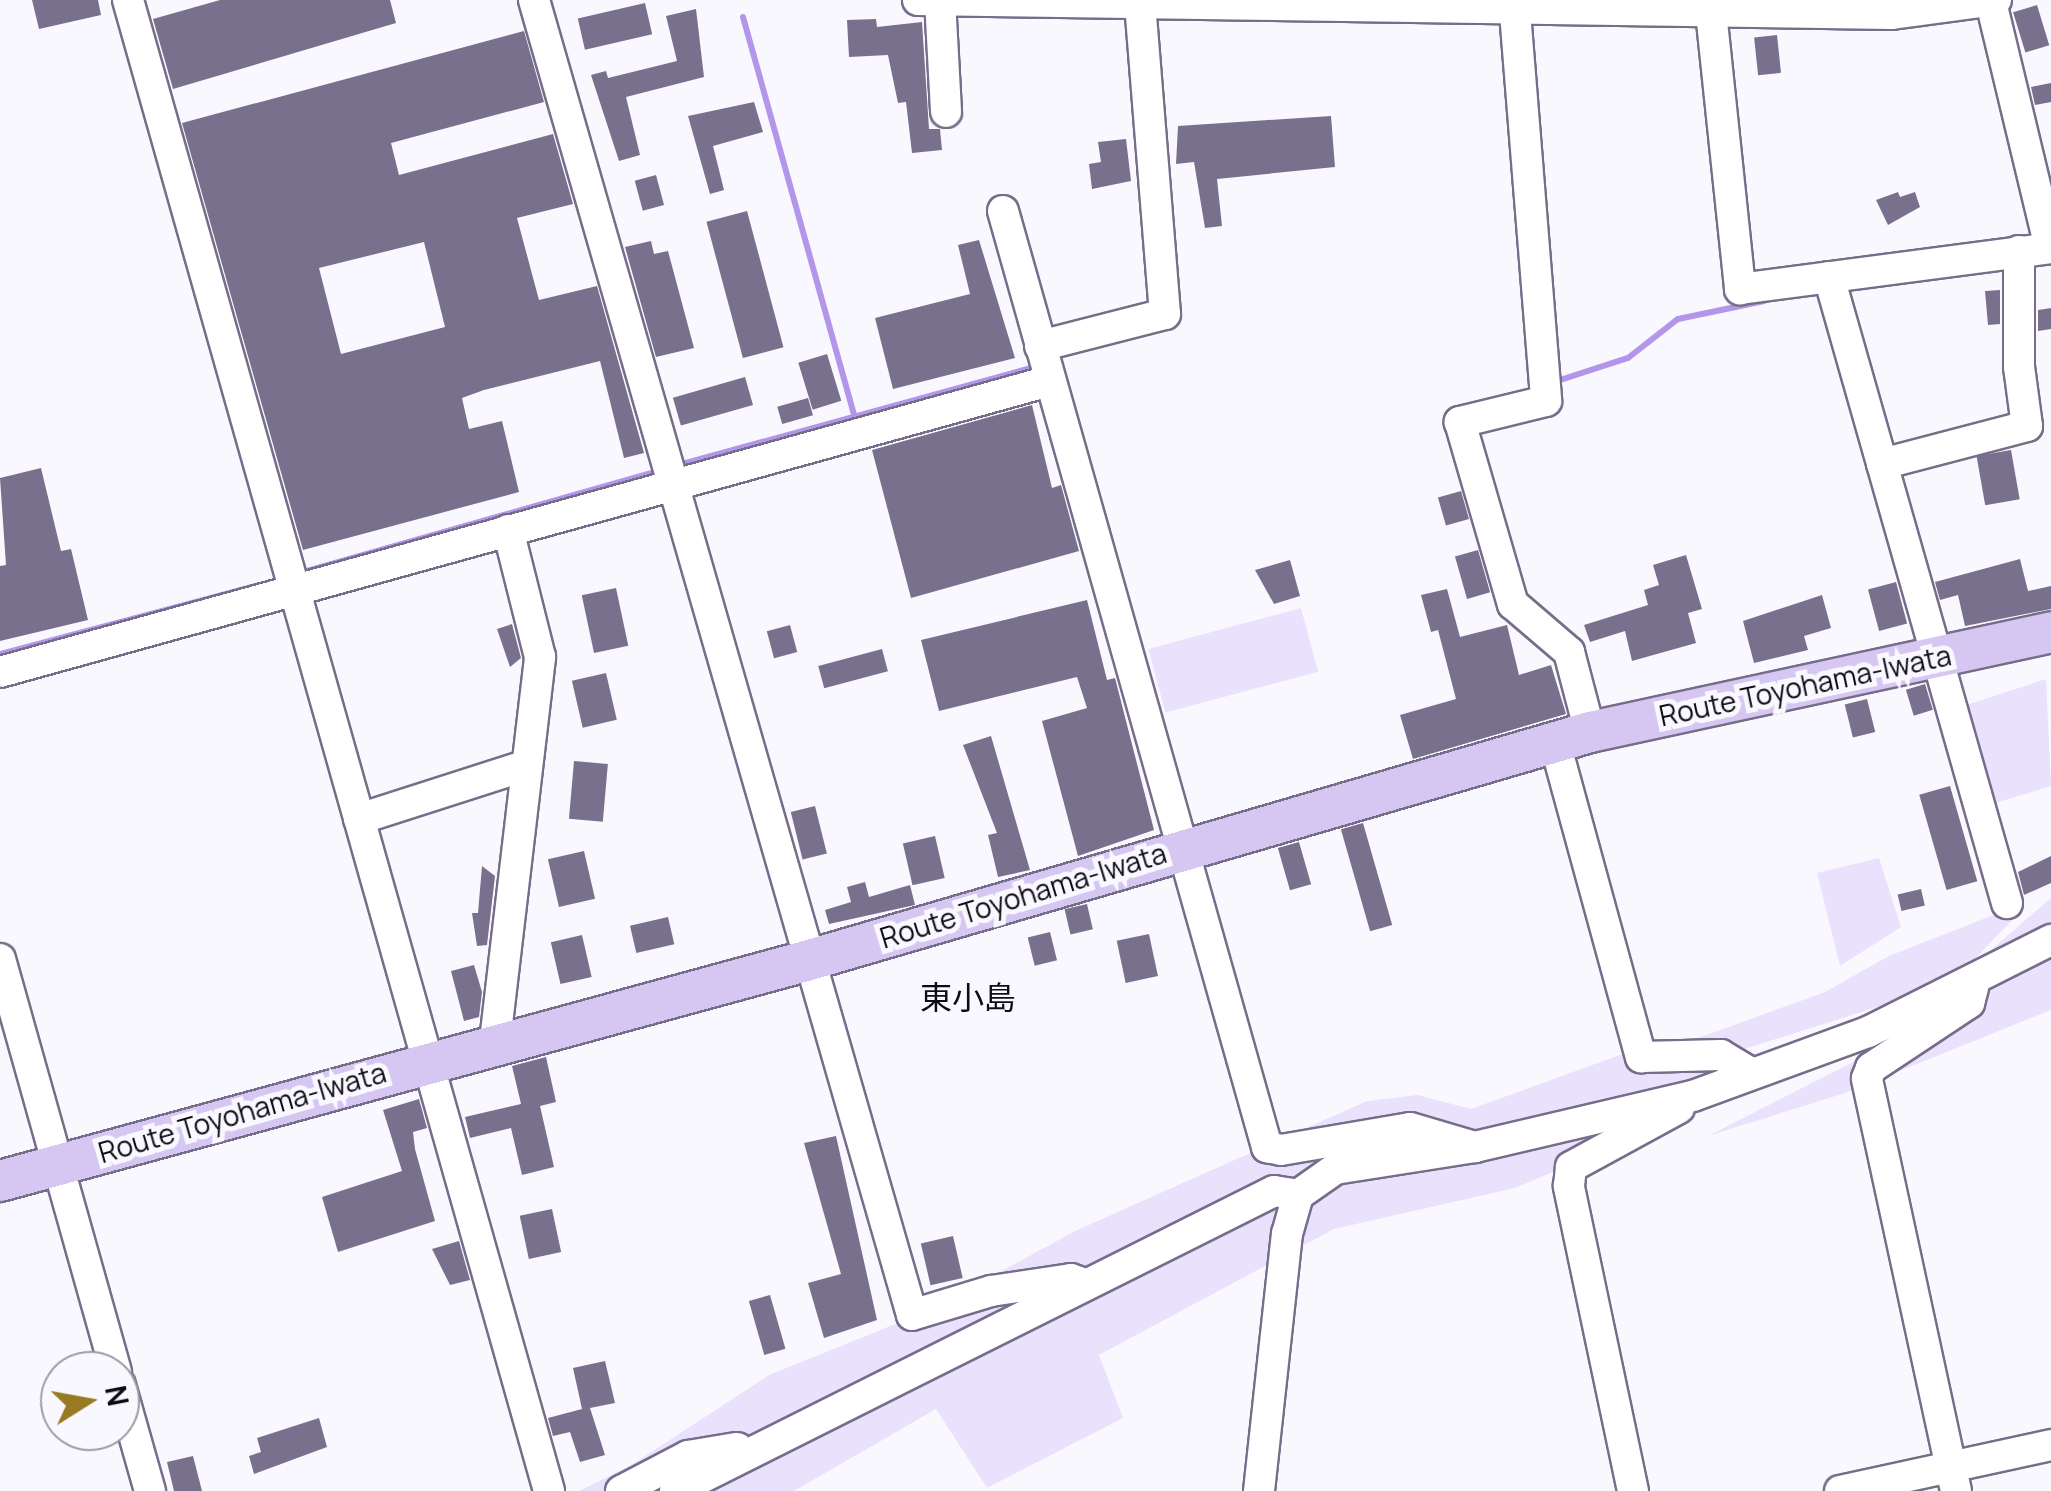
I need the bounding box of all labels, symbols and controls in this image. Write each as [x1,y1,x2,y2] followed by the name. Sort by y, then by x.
[1656,638,1954,732] street label: Route Toyohama-Iwata
[876,835,1170,955] street label: Route Toyohama-Iwata
[920,978,1016,1016] district label: 東小島
[94,1055,390,1169] street label: Route Toyohama-Iwata
[40,1351,140,1451] north arrow
[97,1382,138,1409] text: N

